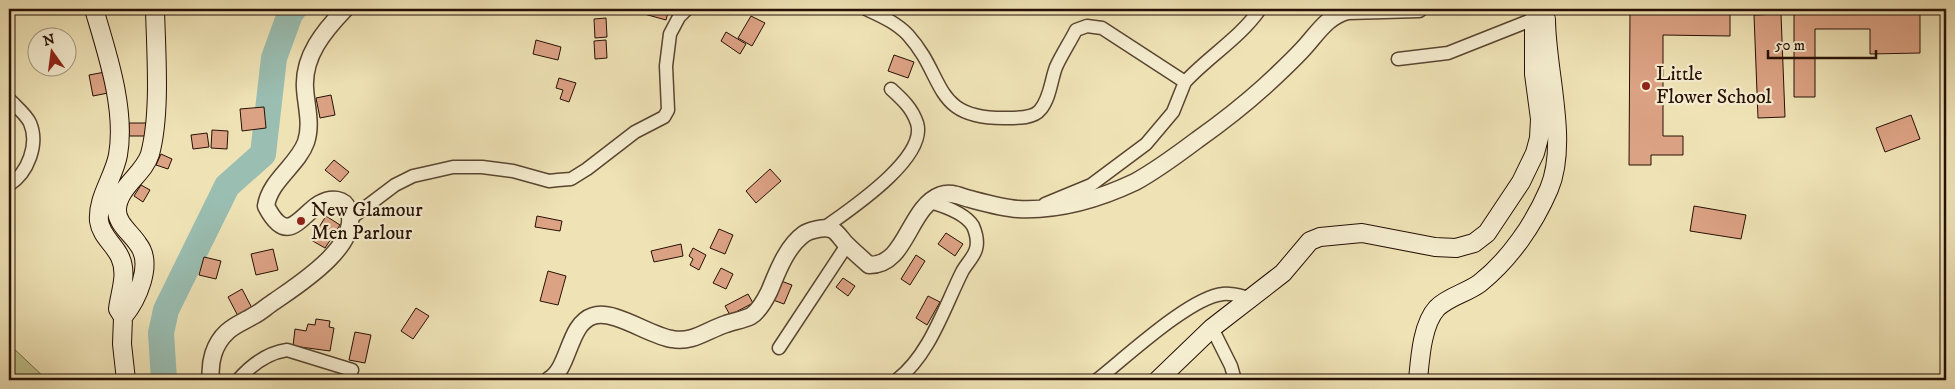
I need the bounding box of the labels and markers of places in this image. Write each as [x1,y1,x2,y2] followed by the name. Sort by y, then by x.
[1656,62,1772,110] place label: Little Flower School
[1640,80,1652,92] marker: Little Flower School
[311,198,423,246] place label: New Glamour Men Parlour
[295,215,307,227] marker: New Glamour Men Parlour

